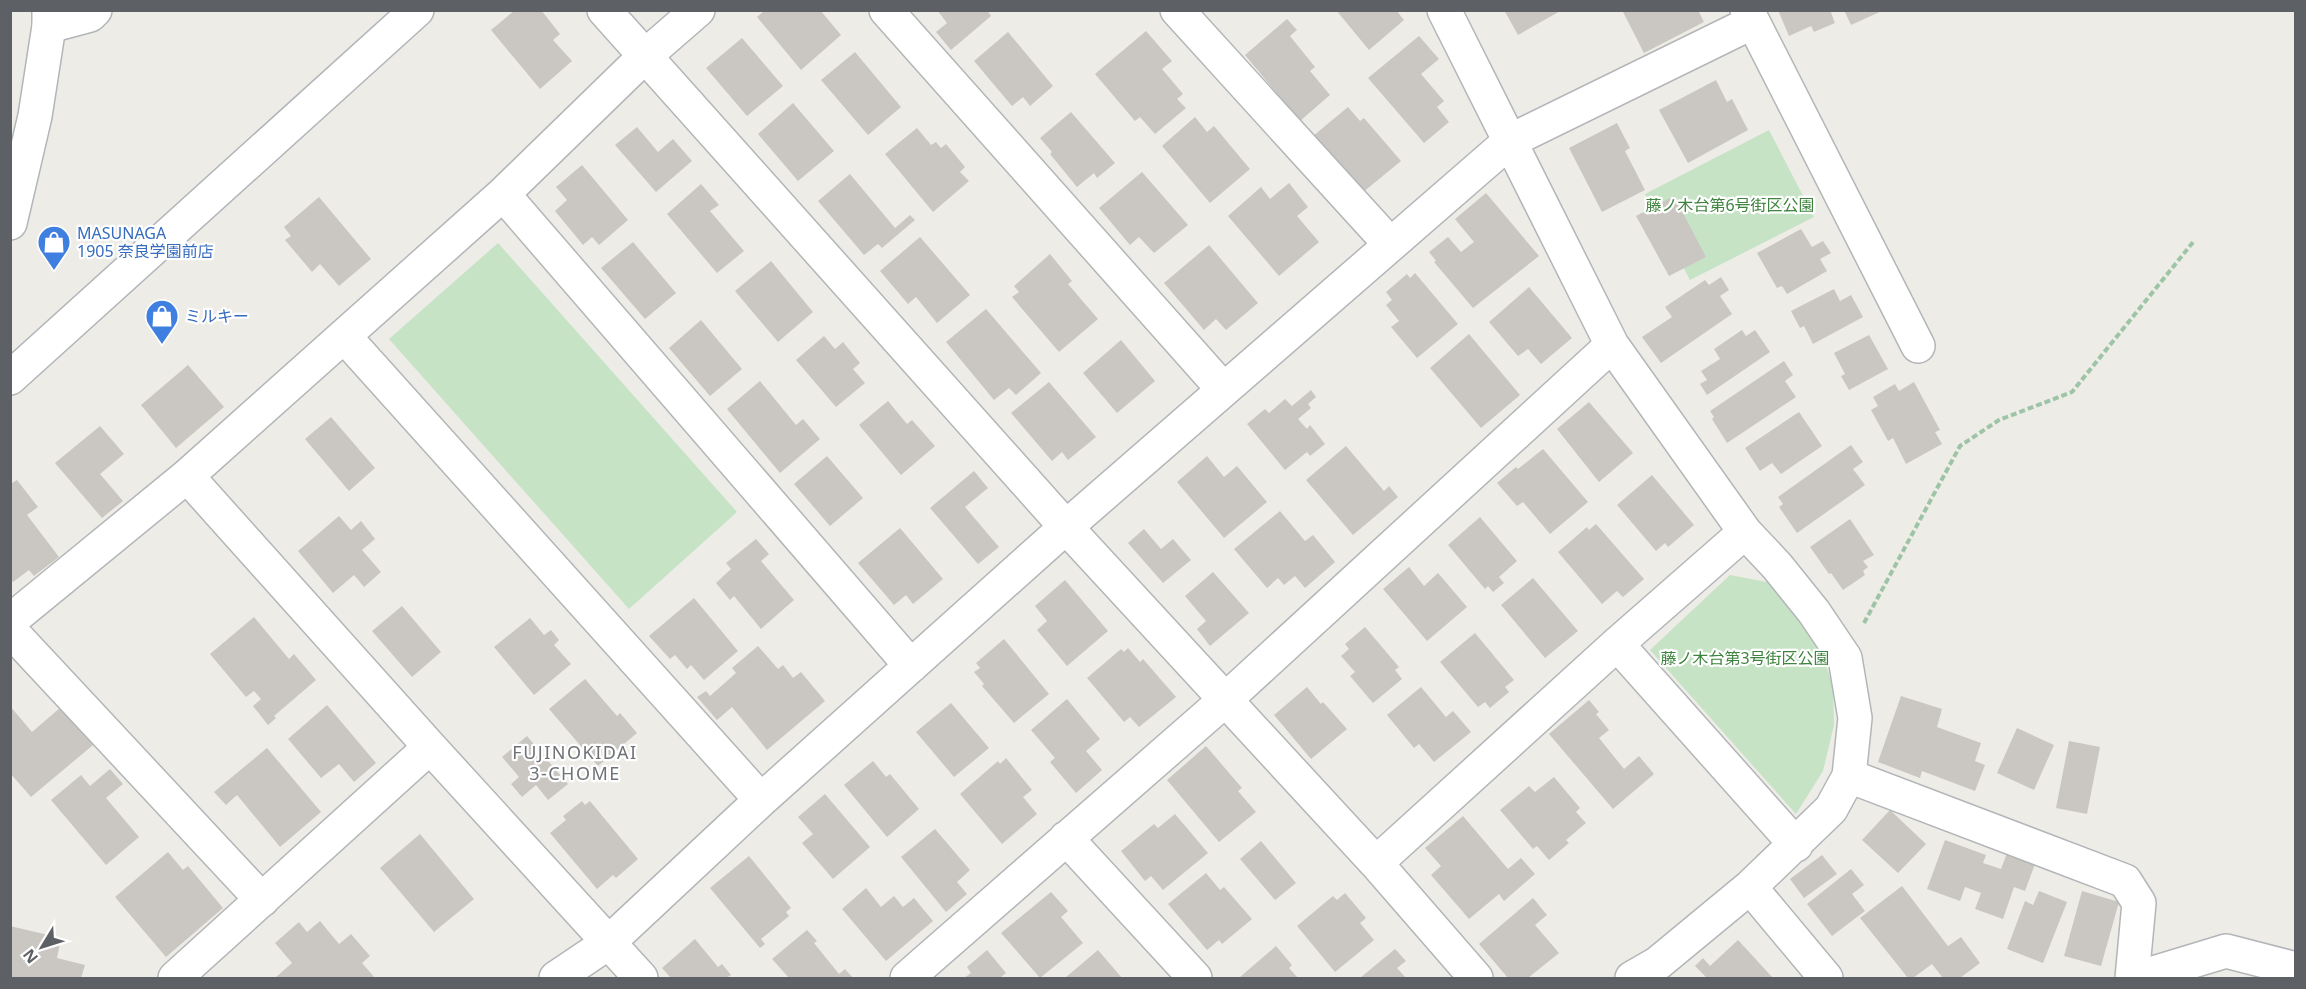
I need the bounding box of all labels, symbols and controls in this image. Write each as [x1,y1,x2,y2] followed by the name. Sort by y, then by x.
[1645,194,1815,216] park label: 藤ノ木台第6号街区公園
[77,222,214,262] place label: MASUNAGA 1905 奈良学園前店
[36,224,72,271] shop icon: MASUNAGA 1905 奈良学園前店
[144,298,180,345] shop icon: ミルキー
[185,305,249,327] place label: ミルキー
[1660,647,1830,669] park label: 藤ノ木台第3号街区公園
[512,740,638,785] district label: FUJINOKIDAI 3-CHOME
[12,917,72,977] north arrow
[18,944,43,968] text: N

